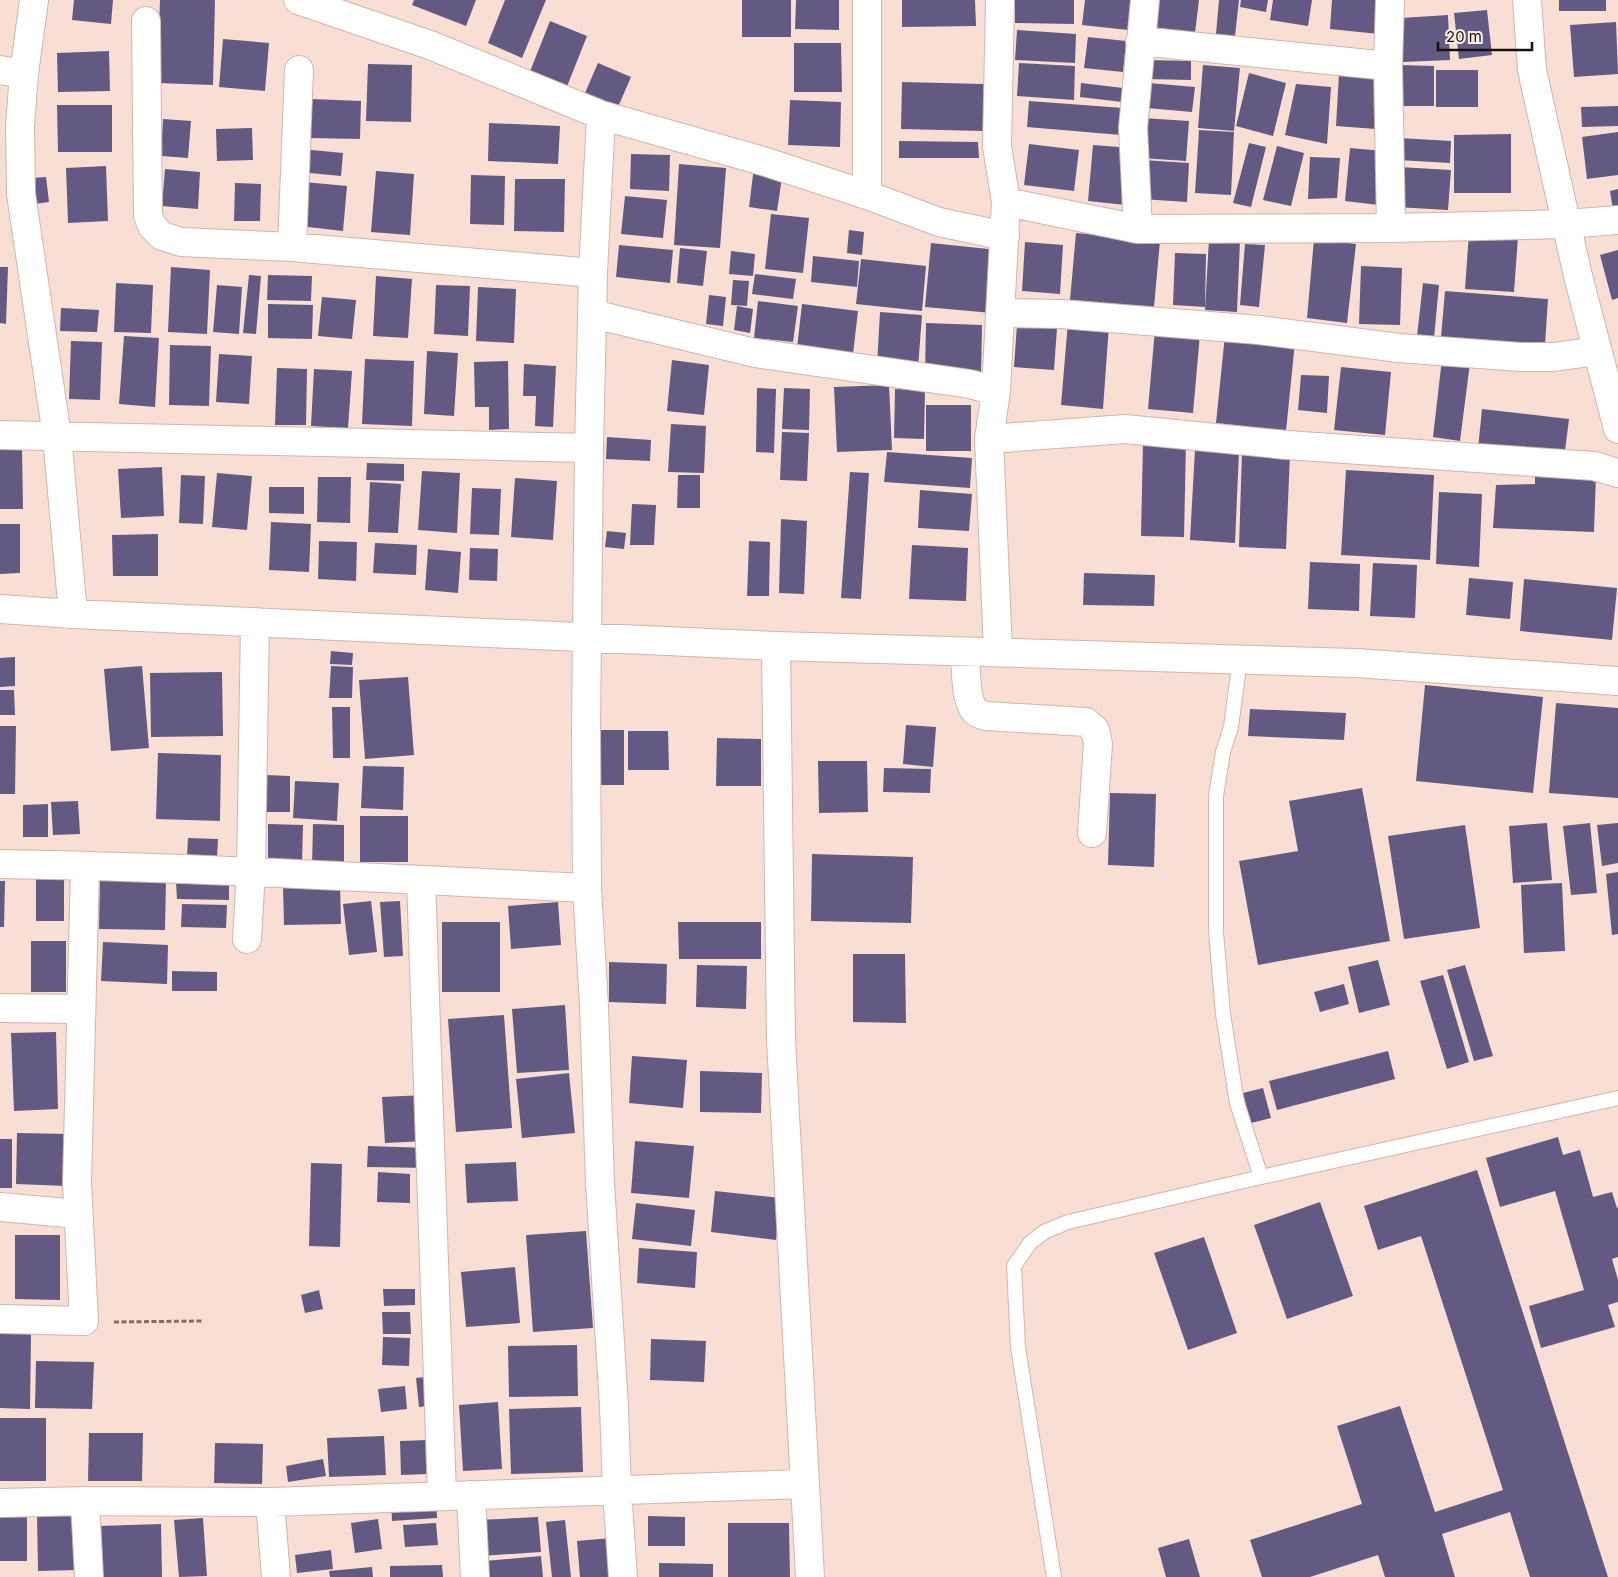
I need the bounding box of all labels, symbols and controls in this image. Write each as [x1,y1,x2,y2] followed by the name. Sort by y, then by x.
[1438,20,1532,52] scale bar
[1446,27,1482,46] text: 20 m

